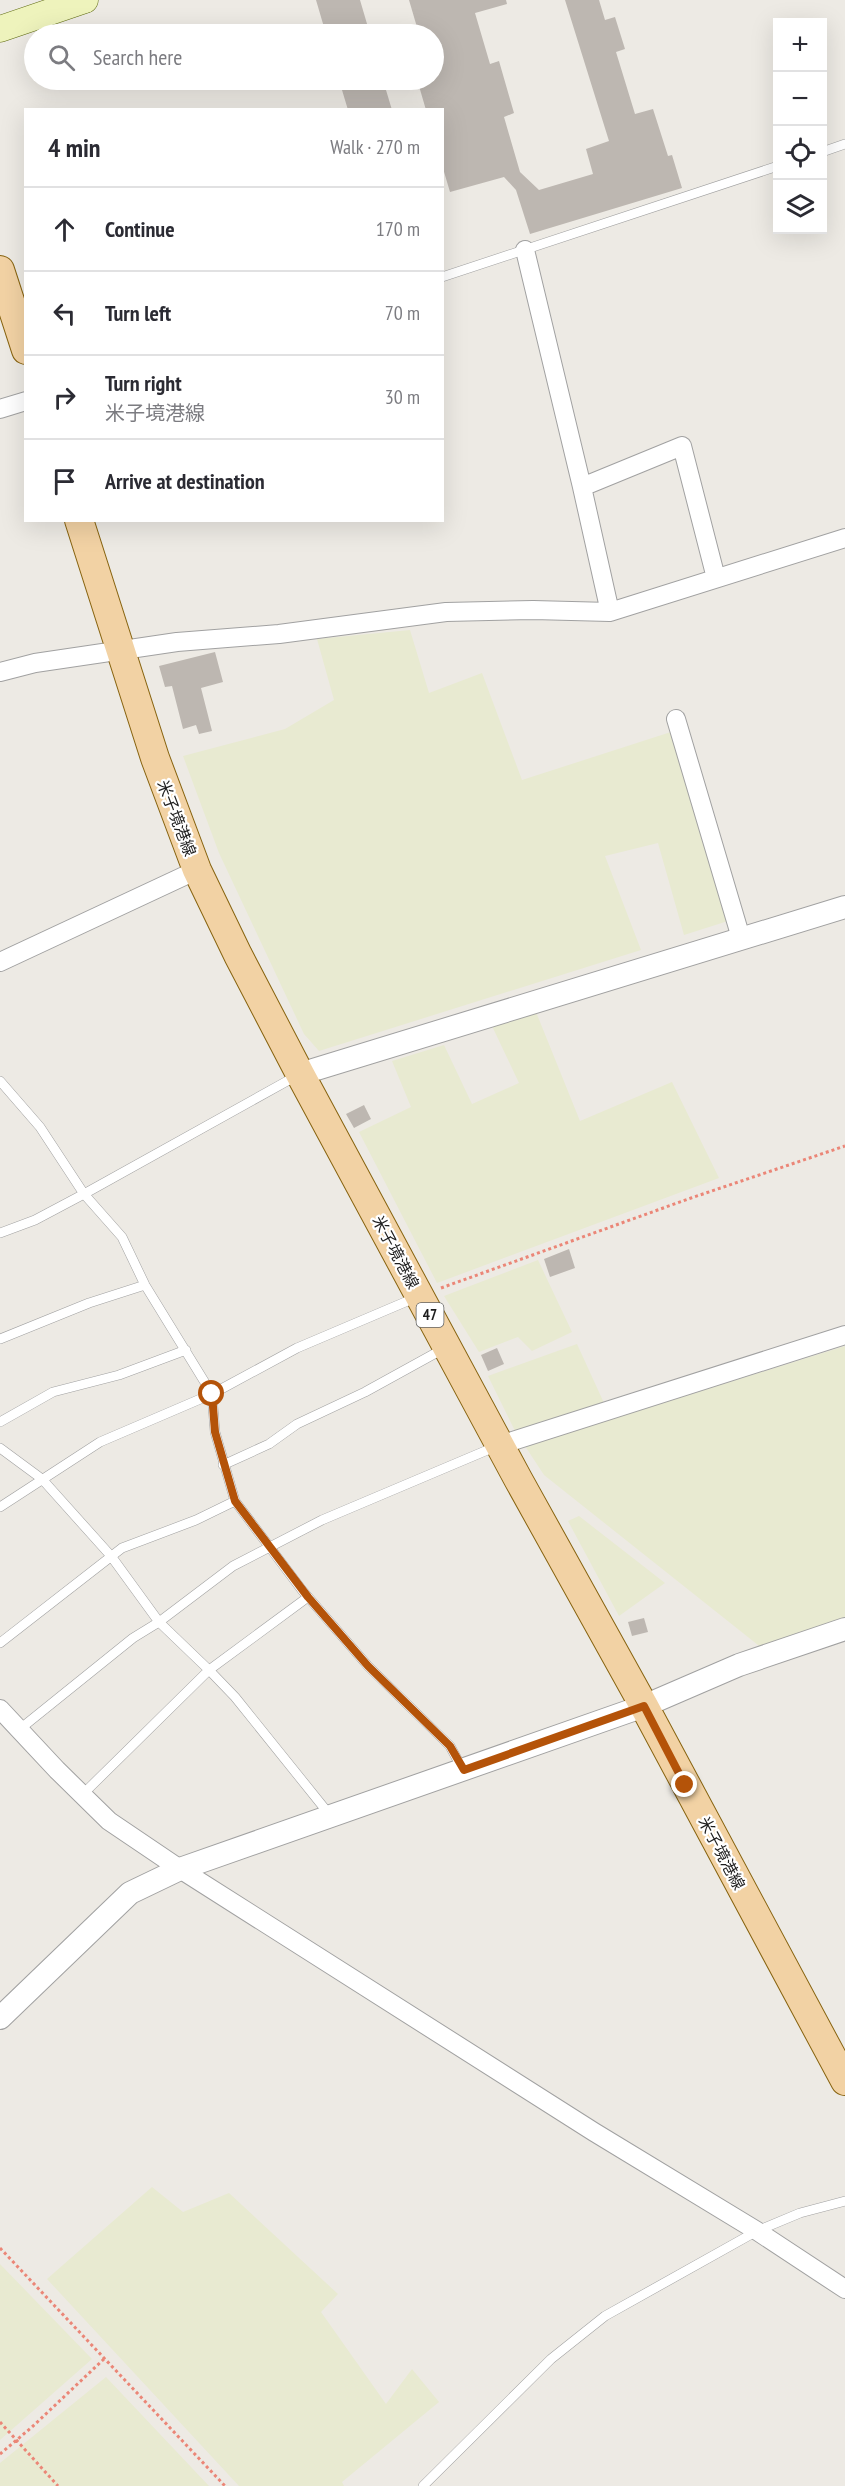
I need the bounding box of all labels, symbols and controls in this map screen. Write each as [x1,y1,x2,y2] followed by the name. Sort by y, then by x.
[773,18,827,234] map controls
[773,18,827,72] button: +
[24,24,444,90] search box
[45,41,78,74] icon: search
[93,43,182,71] text: Search here
[773,72,827,126] button: −
[773,126,827,180] button: locate
[48,131,101,164] text: 4 min
[330,134,420,160] text: Walk · 270 m
[773,180,827,234] button: layers
[48,213,81,246] icon: ahead
[105,215,175,243] text: Continue
[376,216,420,242] text: 170 m
[48,297,81,330] icon: left
[105,299,171,327] text: Turn left
[385,300,420,326] text: 70 m
[105,369,182,397] text: Turn right
[48,381,81,414] icon: right
[385,384,420,410] text: 30 m
[105,400,205,426] text: 米子境港線
[48,465,81,498] icon: arrive
[105,467,265,495] text: Arrive at destination
[153,777,201,859] street label: 米子境港線
[368,1212,424,1292] street label: 米子境港線
[416,1303,444,1327] road number: 47
[198,1380,224,1406] route start
[671,1771,697,1797] route end
[694,1813,750,1893] street label: 米子境港線

